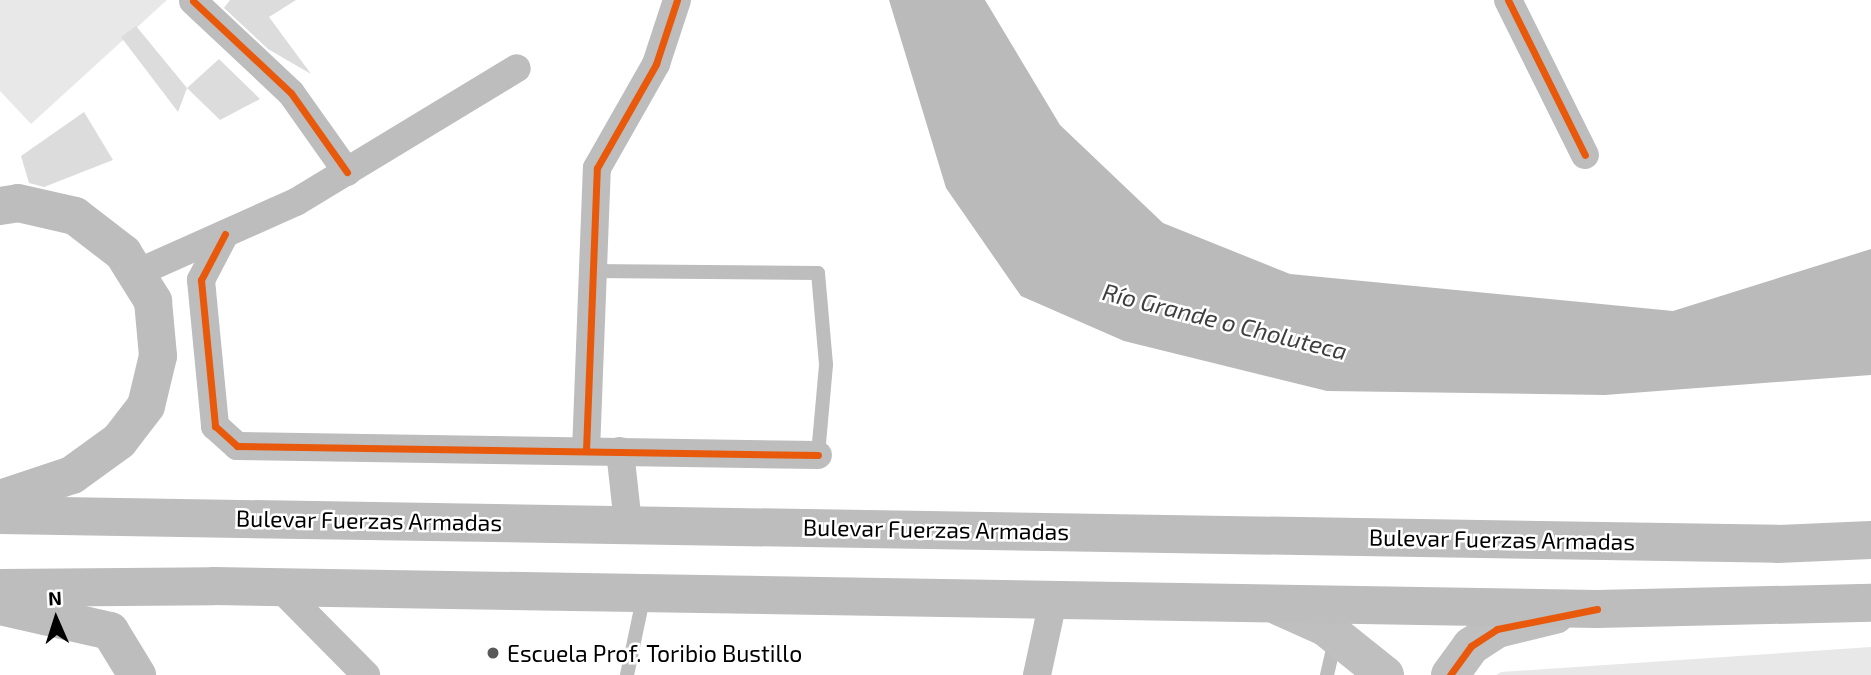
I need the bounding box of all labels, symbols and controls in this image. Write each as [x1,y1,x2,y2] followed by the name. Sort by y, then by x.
[1100,277,1350,365] water label: Río Grande o Choluteca
[235,504,503,536] street label: Bulevar Fuerzas Armadas
[802,513,1070,545] street label: Bulevar Fuerzas Armadas
[1368,523,1636,555] street label: Bulevar Fuerzas Armadas
[21,584,91,654] north arrow
[47,586,62,609] text: N
[507,639,803,667] place label: Escuela Prof. Toribio Bustillo
[485,645,501,661] marker: Escuela Prof. Toribio Bustillo

